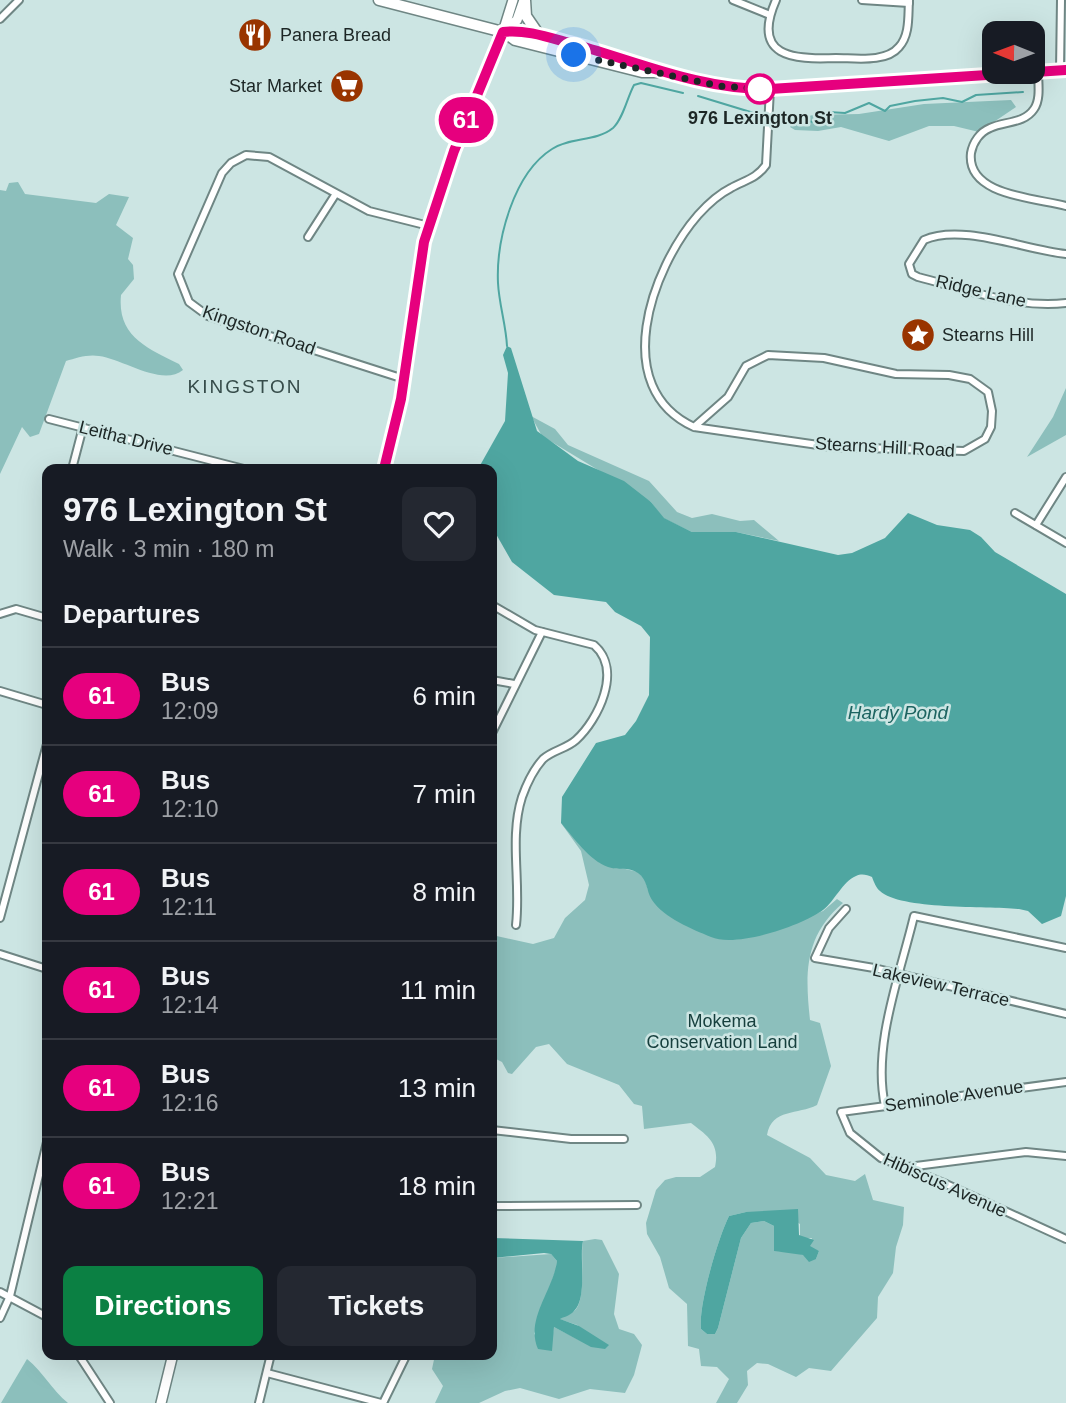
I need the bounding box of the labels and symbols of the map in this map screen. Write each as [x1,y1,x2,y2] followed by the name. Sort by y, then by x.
[236,16,274,54] restaurant icon: Panera Bread
[982,21,1045,84] north arrow
[280,25,391,45] place label: Panera Bread
[556,37,591,72] your location
[328,67,366,105] supermarket icon: Star Market
[745,74,775,104] marker: 976 Lexington St
[229,76,322,96] place label: Star Market
[434,97,498,143] line badge: 61
[688,108,832,128] place label: 976 Lexington St
[934,271,1028,311] street label: Ridge Lane
[200,301,318,359] street label: Kingston Road
[899,316,937,354] place icon: Stearns Hill
[942,325,1034,345] place label: Stearns Hill
[188,376,302,397] district label: KINGSTON
[77,417,175,459] street label: Leitha Drive
[815,433,955,461] street label: Stearns Hill Road
[848,702,950,723] water label: Hardy Pond
[871,960,1011,1010] street label: Lakeview Terrace
[646,1011,798,1052] park label: Mokema Conservation Land
[883,1076,1025,1116] street label: Seminole Avenue
[880,1149,1010,1221] street label: Hibiscus Avenue

